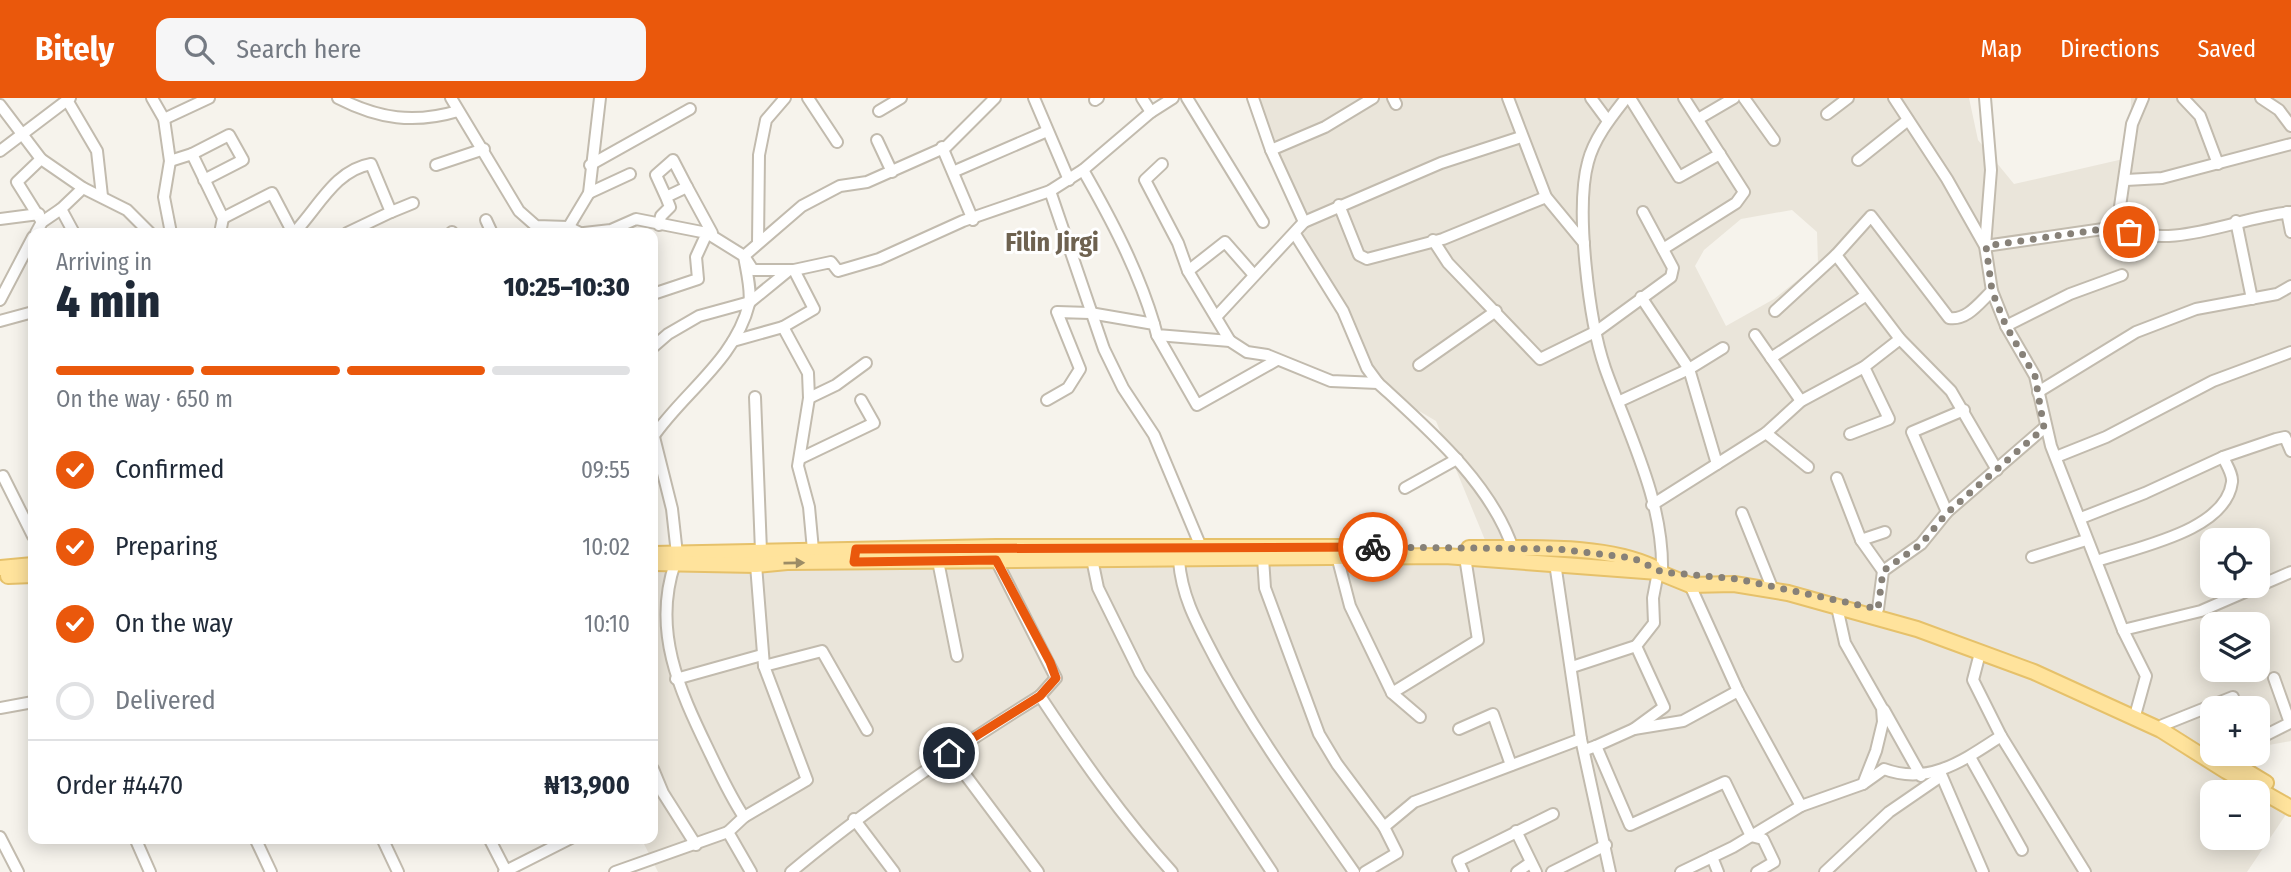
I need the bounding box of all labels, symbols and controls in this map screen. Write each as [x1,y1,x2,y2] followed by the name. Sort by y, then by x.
[156,18,646,81] search box
[35,29,114,69] text: Bitely
[180,30,218,68] icon: search
[236,34,361,65] text: Search here
[1981,35,2022,63] text: Map
[2060,35,2159,63] text: Directions
[2197,35,2256,63] text: Saved
[2099,202,2159,262] pin
[2110,213,2148,251] icon: bag
[1005,227,1099,258] district label: Filin Jirgi
[56,248,152,276] text: Arriving in
[504,272,630,303] text: 10:25–10:30
[56,274,160,329] text: 4 min
[56,385,233,413] text: On the way · 650 m
[56,451,94,489] icon: check
[115,454,225,485] text: Confirmed
[581,456,630,484] text: 09:55
[1338,512,1408,582] courier
[56,528,94,566] icon: check
[1354,528,1392,566] icon: bike
[2200,528,2270,850] map controls
[2200,528,2270,598] button: locate
[115,531,217,562] text: Preparing
[582,533,630,561] text: 10:02
[784,557,806,568] one-way arrow
[56,605,94,643] icon: check
[115,608,233,639] text: On the way
[584,610,630,638] text: 10:10
[2200,612,2270,682] button: layers
[115,685,216,716] text: Delivered
[2200,696,2270,766] button: +
[919,723,979,783] pin
[930,734,968,772] icon: home
[56,770,183,801] text: Order #4470
[544,770,630,801] text: ₦13,900
[2200,780,2270,850] button: −

